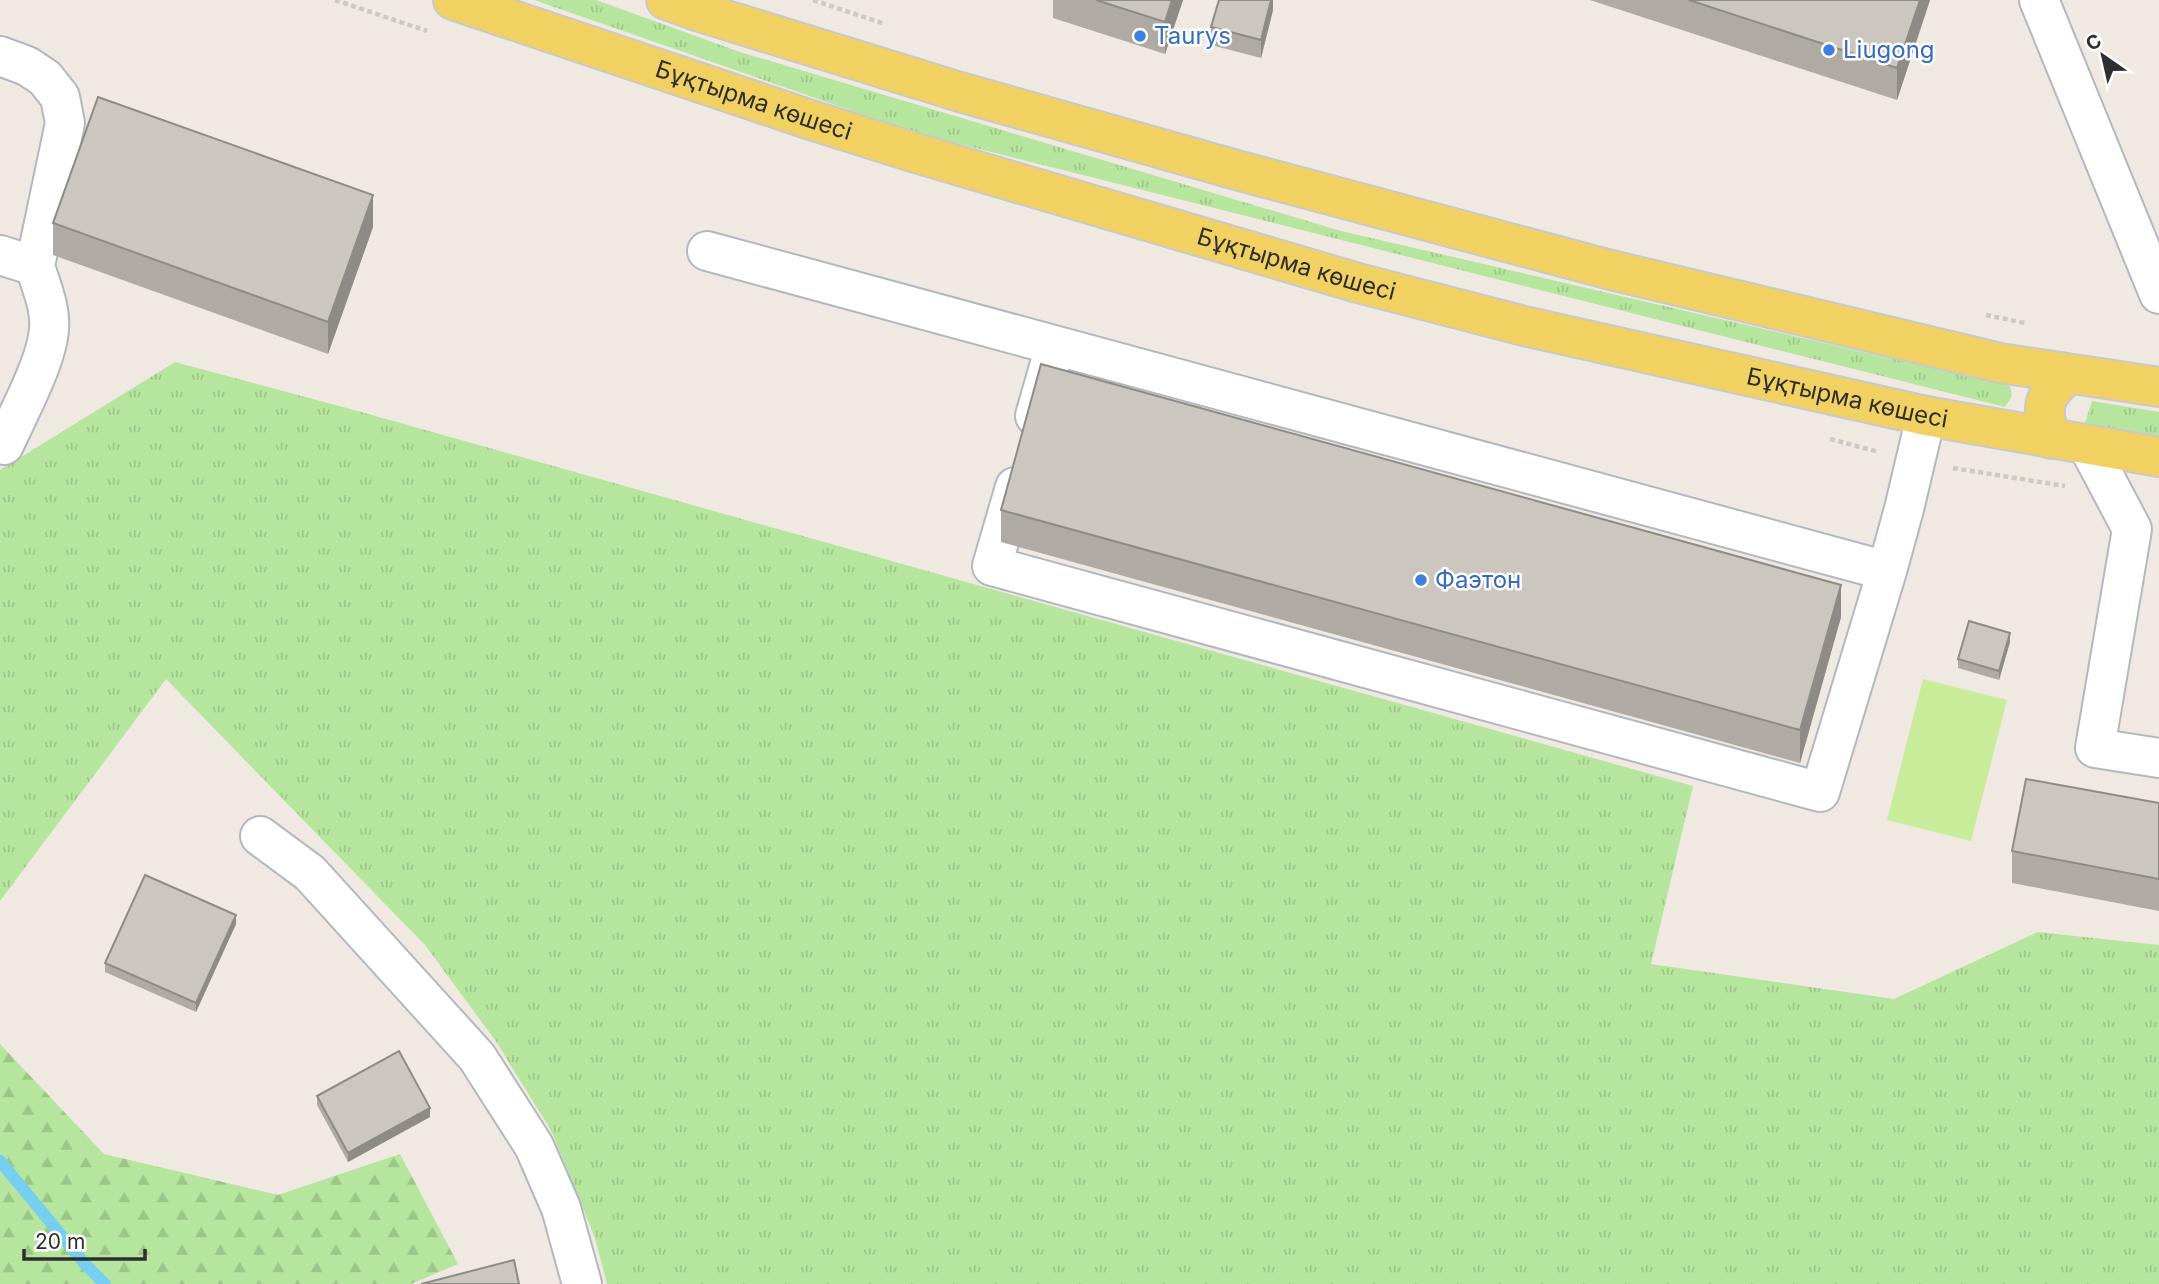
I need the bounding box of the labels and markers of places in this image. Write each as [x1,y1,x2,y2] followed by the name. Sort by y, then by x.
[1154,21,1231,50] place label: Taurys
[1132,28,1148,44] marker: Taurys
[1843,35,1935,64] place label: Liugong
[1821,42,1837,58] marker: Liugong
[1435,565,1521,594] place label: Фаэтон
[1413,572,1429,588] marker: Фаэтон

